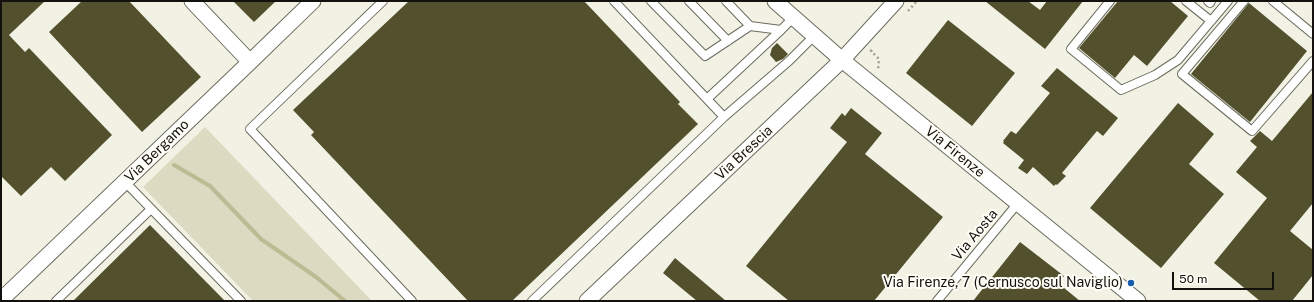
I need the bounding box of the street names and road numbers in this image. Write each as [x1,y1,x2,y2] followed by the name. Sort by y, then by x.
[121,116,193,186] street label: Via Bergamo
[712,122,776,184] street label: Via Brescia
[922,123,988,181] street label: Via Firenze
[949,206,1001,264] street label: Via Aosta

